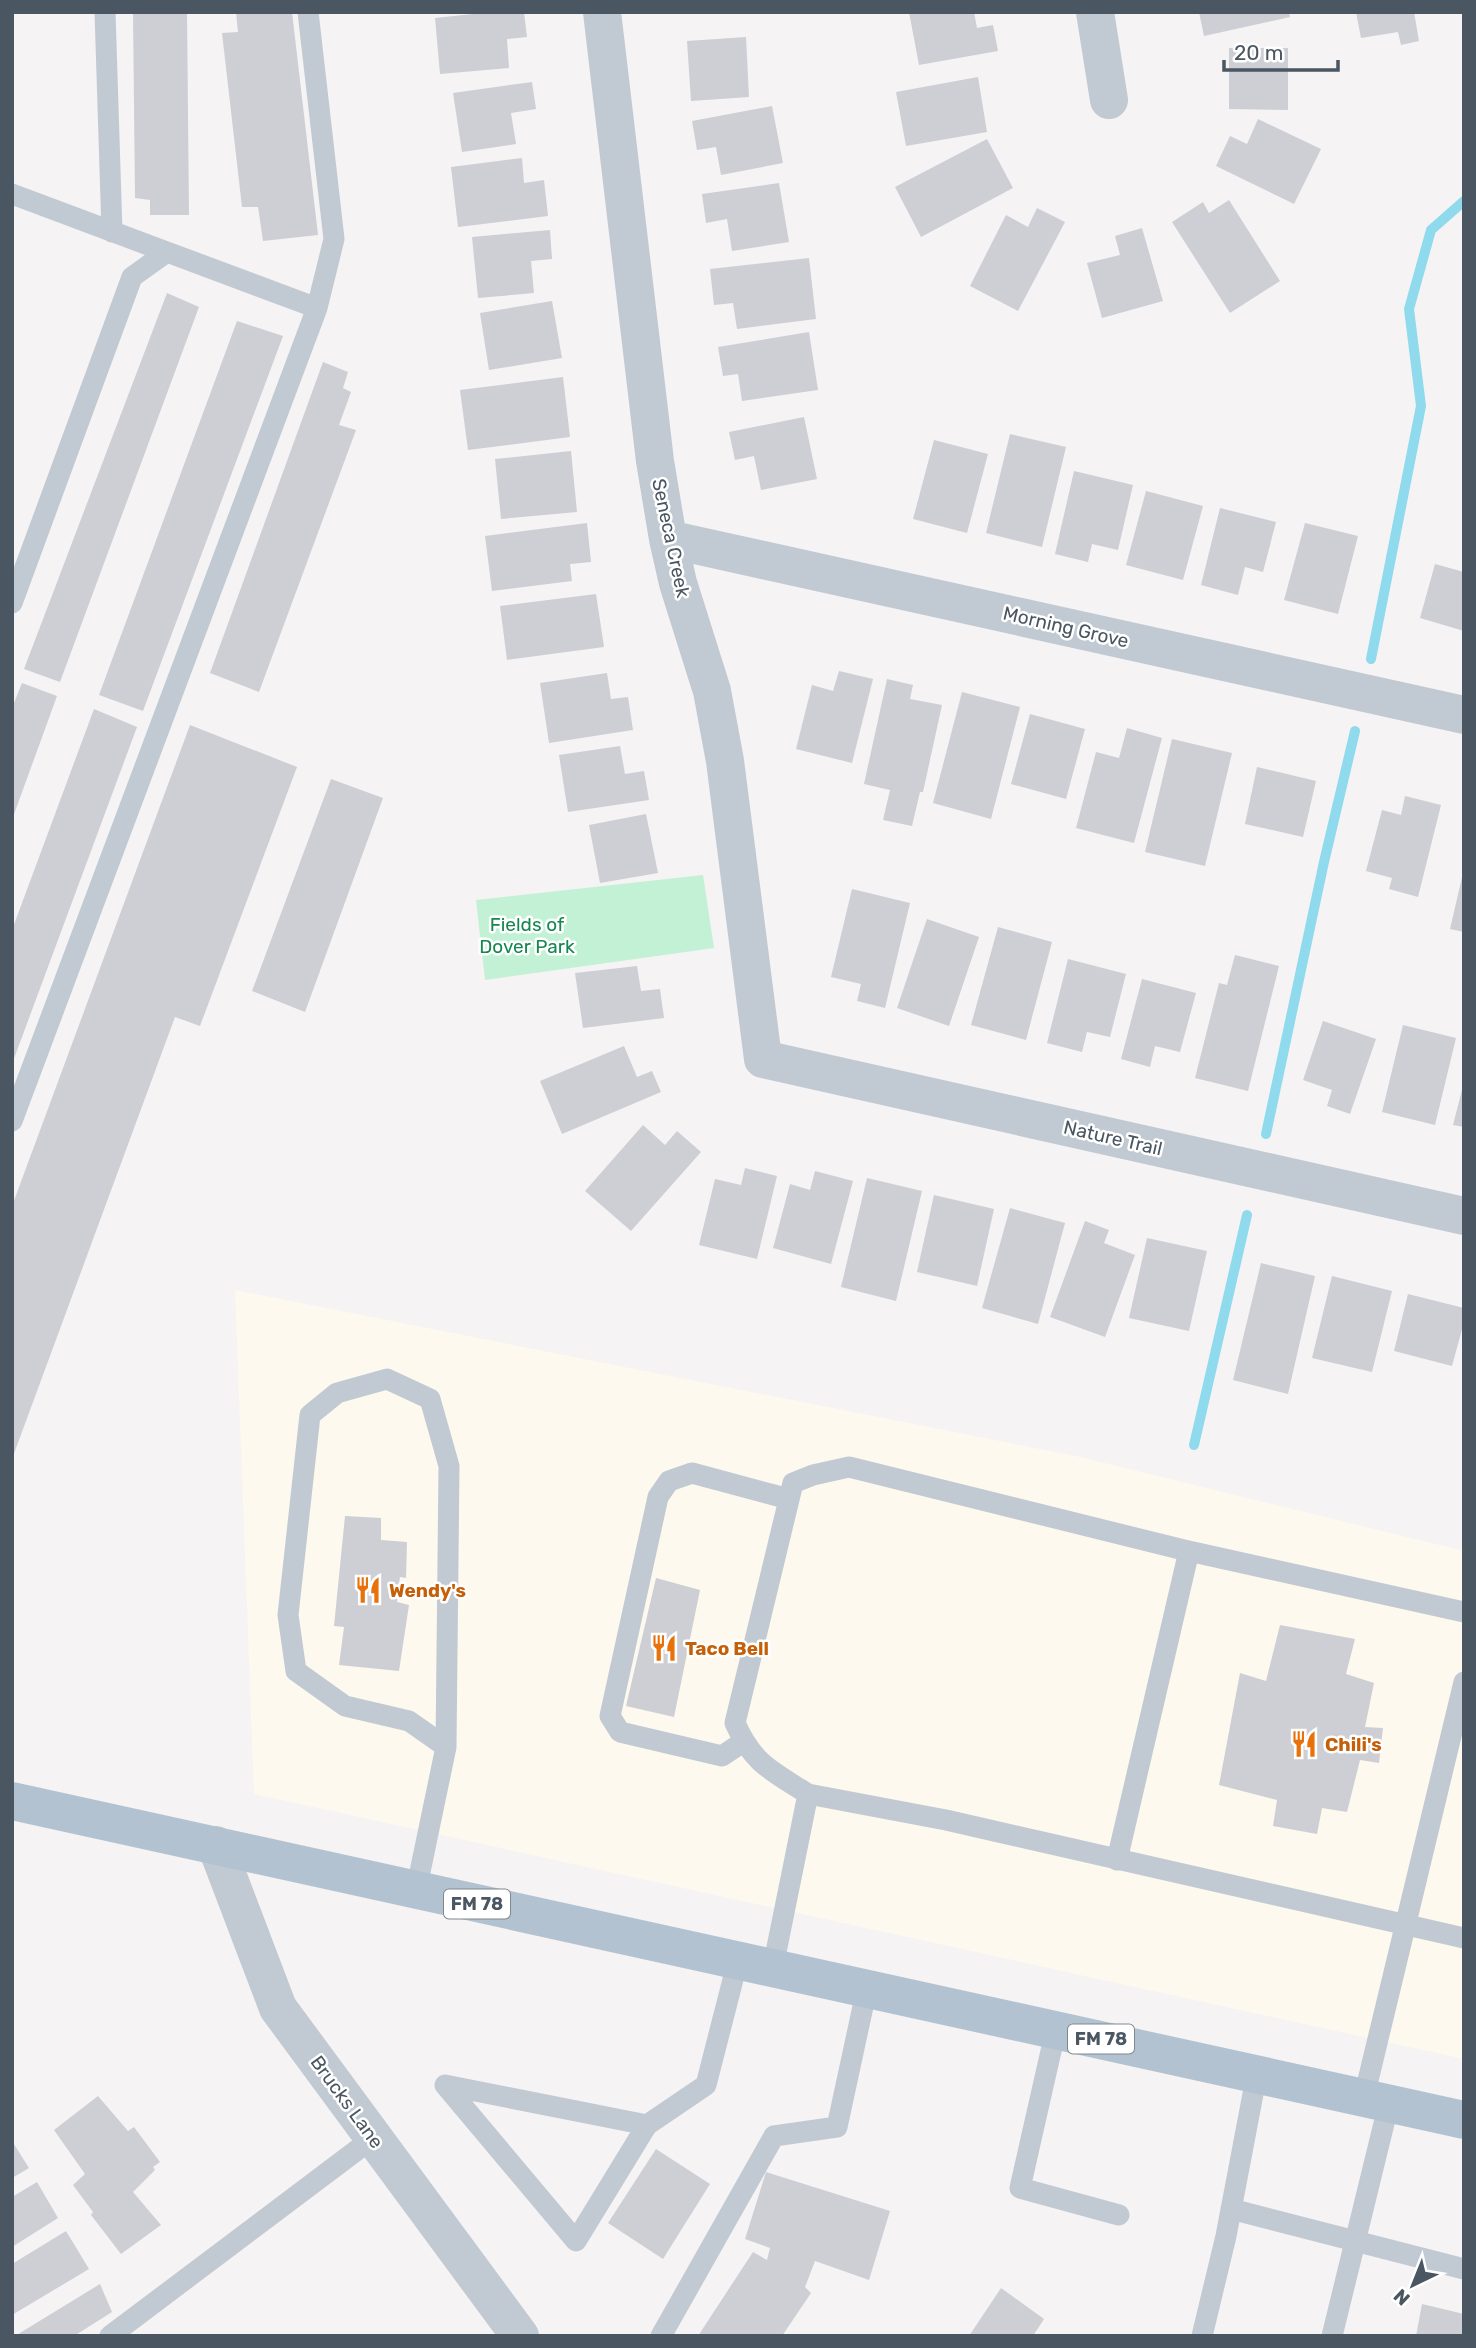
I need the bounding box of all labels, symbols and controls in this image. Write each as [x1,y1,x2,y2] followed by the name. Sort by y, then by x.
[1224,28,1338,72] scale bar
[1234,40,1283,65] text: 20 m
[647,476,695,600] street label: Seneca Creek
[1001,601,1131,653] street label: Morning Grove
[479,913,575,958] park label: Fields of Dover Park
[1061,1115,1165,1161] street label: Nature Trail
[353,1575,383,1605] restaurant icon: Wendy's
[389,1579,466,1602] place label: Wendy's
[649,1633,679,1663] restaurant icon: Taco Bell
[685,1637,769,1660] place label: Taco Bell
[1289,1729,1319,1759] restaurant icon: Chili's
[1325,1733,1382,1756] place label: Chili's
[444,1890,510,1918] road number: FM 78
[1068,2024,1134,2054] road number: FM 78
[306,2051,388,2153] street label: Brucks Lane
[1378,2250,1448,2320] north arrow
[1389,2284,1415,2310] text: N

